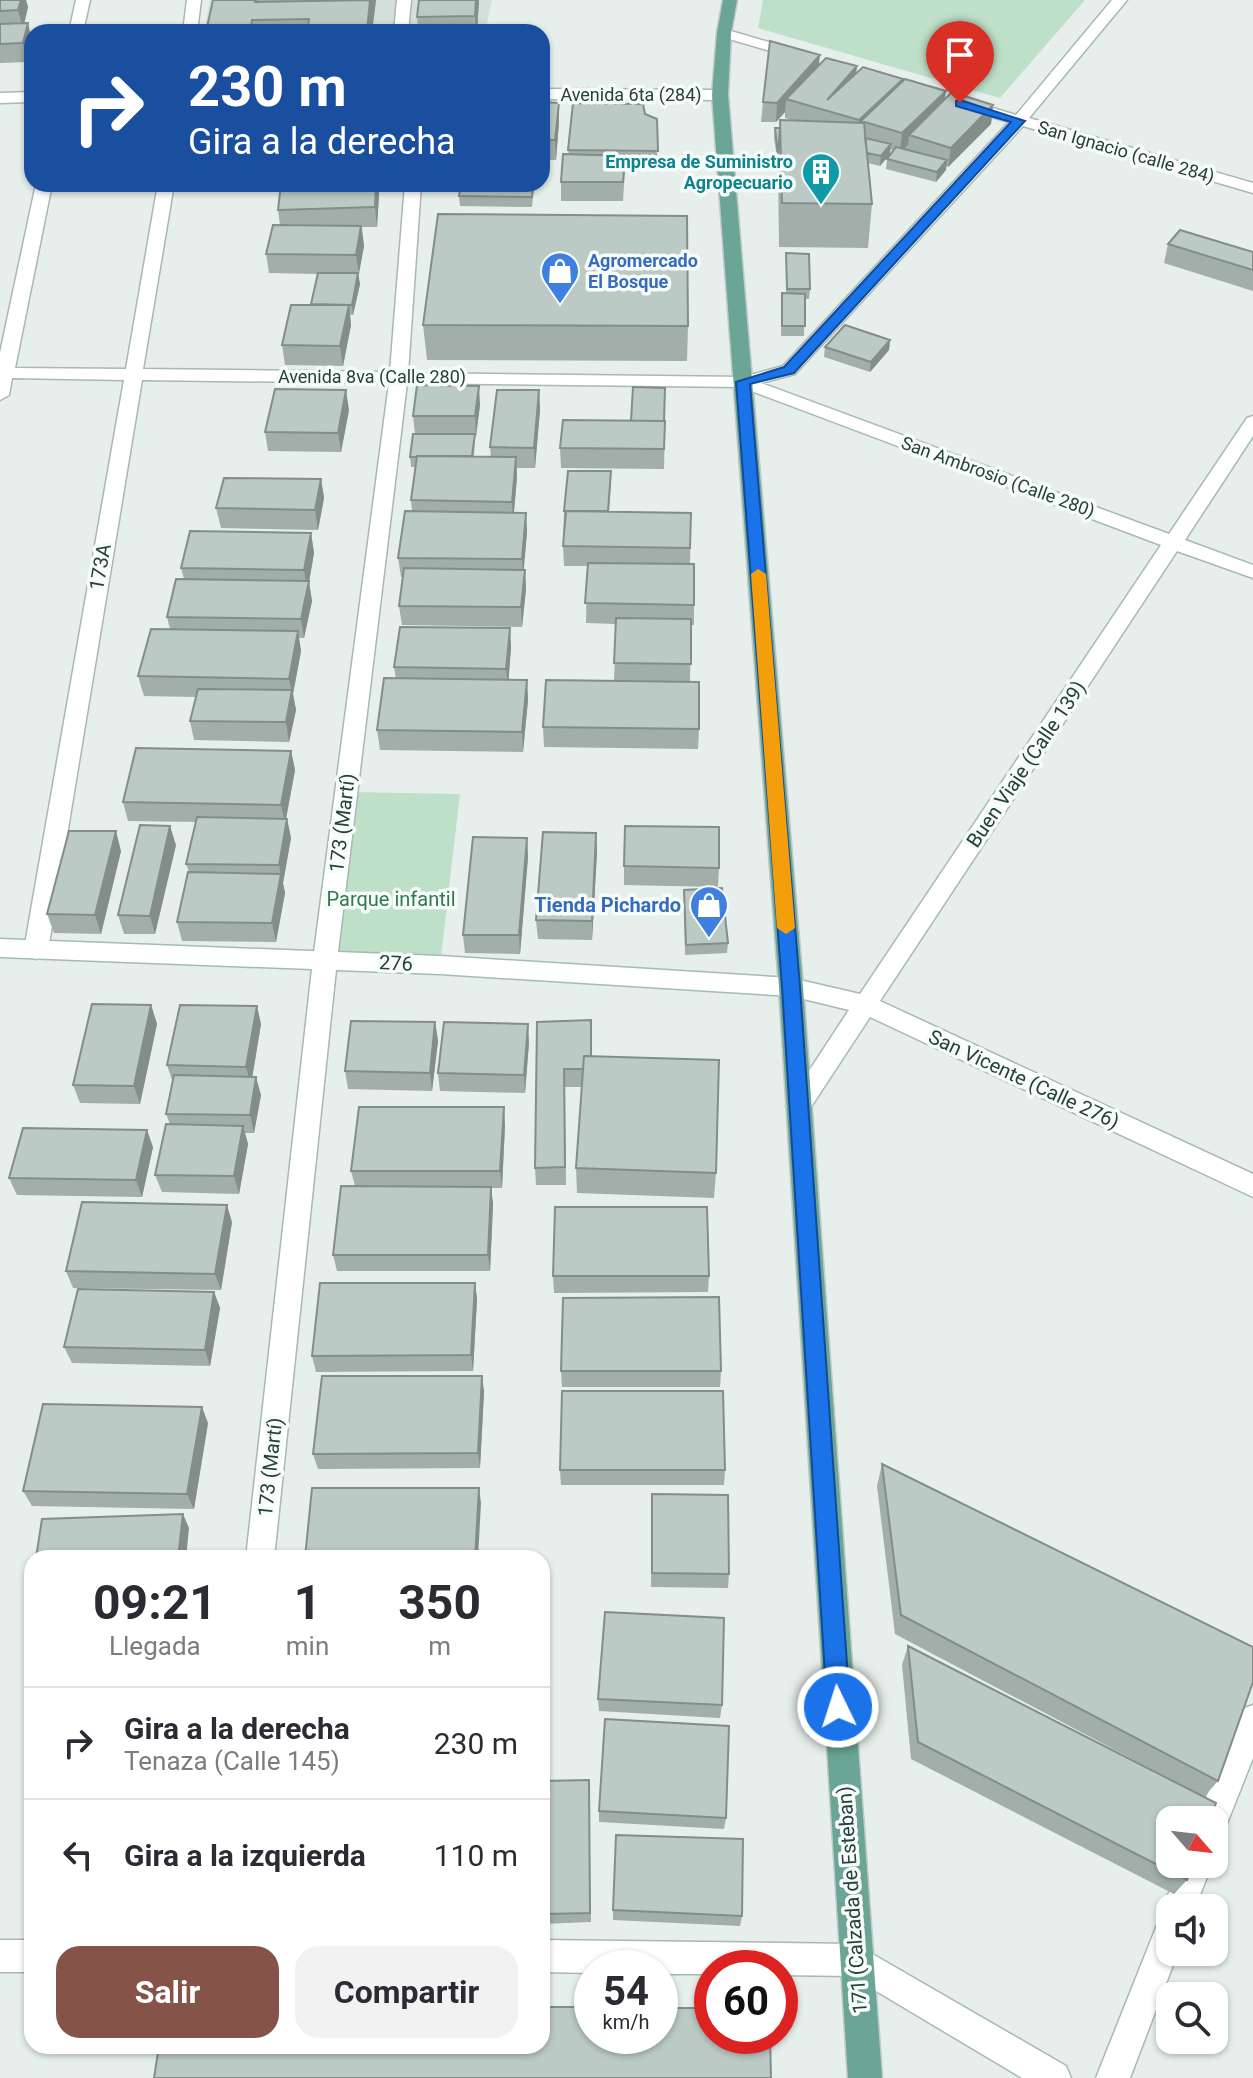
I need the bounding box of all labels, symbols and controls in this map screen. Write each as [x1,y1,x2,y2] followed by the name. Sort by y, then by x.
[926,21,994,103] pin
[938,33,982,77] icon: arrive
[188,54,347,120] text: 230 m
[56,56,160,160] icon: right
[560,84,702,106] street label: Avenida 6ta (284)
[1035,116,1217,188] street label: San Ignacio (calle 284)
[188,121,456,163] text: Gira a la derecha
[605,151,793,193] place label: Empresa de Suministro Agropecuario
[800,151,842,206] building icon: Empresa de Suministro Agropecuario
[539,250,581,305] shop icon: Agromercado El Bosque
[588,250,698,292] place label: Agromercado El Bosque
[278,366,466,388] street label: Avenida 8va (Calle 280)
[898,432,1098,522] street label: San Ambrosio (Calle 280)
[84,542,116,592] street label: 173A
[961,676,1091,852] street label: Buen Viaje (Calle 139)
[324,772,360,874] street label: 173 (Martí)
[688,884,730,939] shop icon: Tienda Pichardo
[327,887,456,911] park label: Parque infantil
[534,893,681,917] place label: Tienda Pichardo
[379,950,413,976] street label: 276
[925,1024,1123,1134] street label: San Vicente (Calle 276)
[253,1416,287,1518] street label: 173 (Martí)
[93,1574,217,1631] text: 09:21
[294,1574,321,1631] text: 1
[398,1574,481,1631] text: 350
[109,1631,201,1661] text: Llegada
[286,1631,329,1661] text: min
[428,1631,451,1661] text: m
[796,1665,880,1749] position arrow
[124,1711,350,1746] text: Gira a la derecha
[56,1721,100,1765] icon: right
[434,1726,518,1761] text: 230 m
[124,1746,340,1776] text: Tenaza (Calle 145)
[832,1785,872,2015] street label: 171 (Calzada de Esteban)
[1156,1806,1228,1878] north arrow
[1156,1806,1228,2054] map controls
[56,1833,100,1877] icon: left
[124,1838,366,1873] text: Gira a la izquierda
[434,1838,518,1873] text: 110 m
[1156,1894,1228,1966] button: sound
[56,1946,279,2038] button: Salir
[295,1946,518,2038] button: Compartir
[694,1950,798,2054] speed limit sign: 60
[603,1968,649,2015] text: 54
[1156,1982,1228,2054] button: search
[603,2010,649,2034] text: km/h

